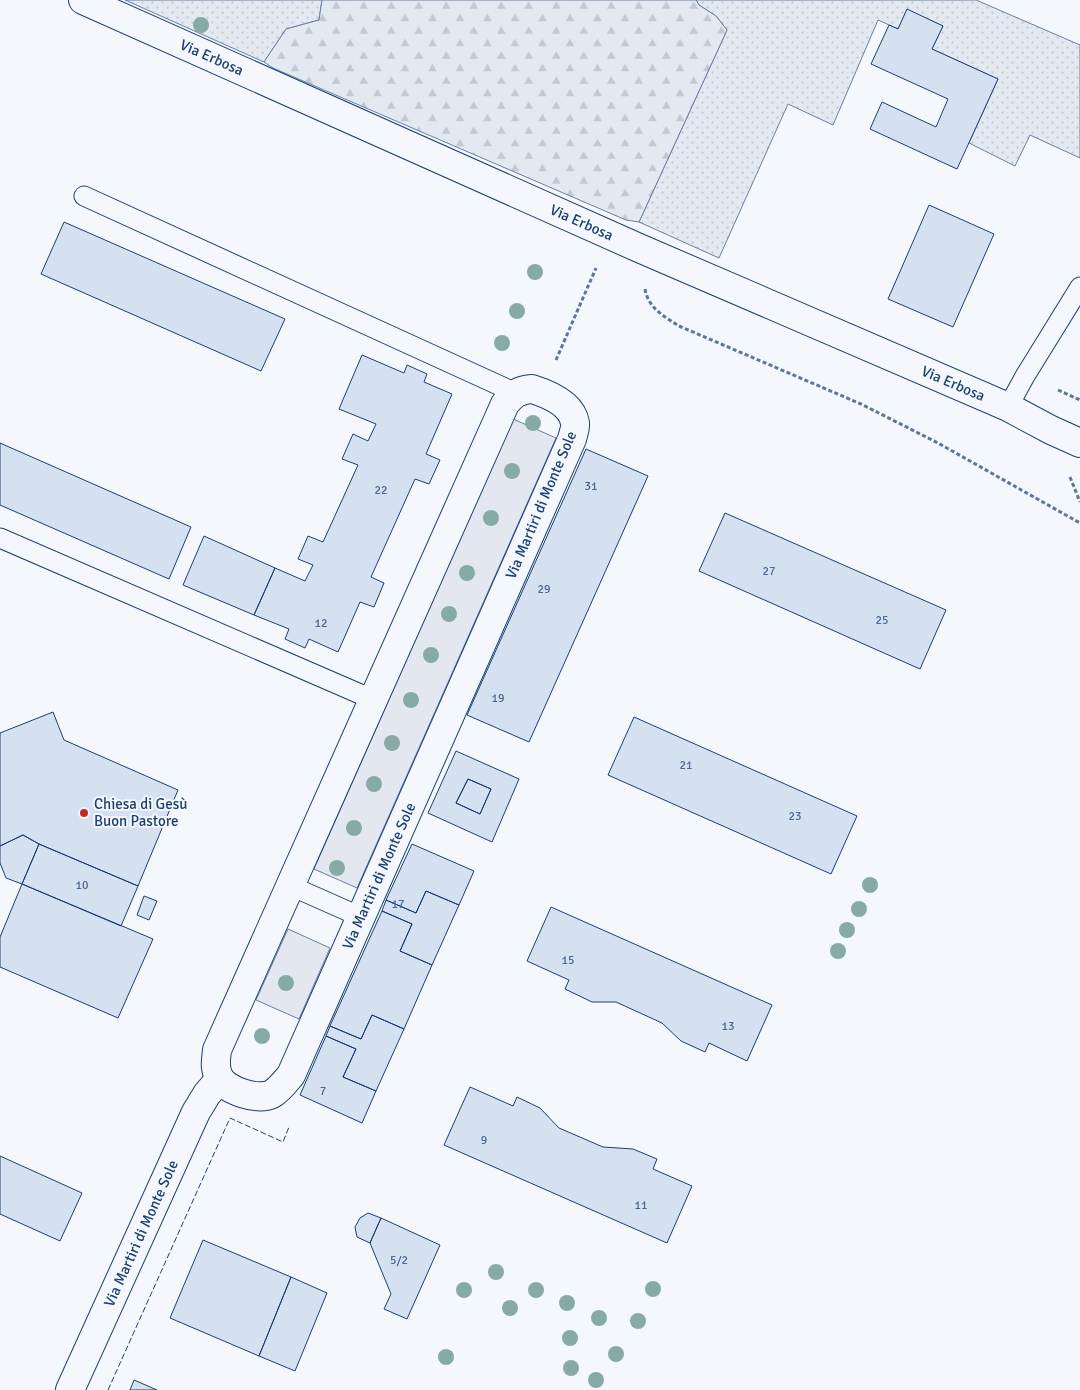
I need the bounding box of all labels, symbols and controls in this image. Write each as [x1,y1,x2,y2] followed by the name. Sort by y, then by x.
[177,35,246,79] street label: Via Erbosa
[547,200,616,244] street label: Via Erbosa
[919,362,988,405] street label: Via Erbosa
[502,428,580,582] street label: Via Martiri di Monte Sole
[585,479,597,494] house number: 31
[375,483,387,498] house number: 22
[763,564,775,579] house number: 27
[538,582,550,597] house number: 29
[876,613,888,628] house number: 25
[315,616,327,631] house number: 12
[492,691,504,706] house number: 19
[680,758,692,773] house number: 21
[94,795,187,830] place label: Chiesa di Gesù Buon Pastore
[338,800,420,952] street label: Via Martiri di Monte Sole
[78,807,90,819] marker: Chiesa di Gesù Buon Pastore
[789,809,801,824] house number: 23
[76,878,88,893] house number: 10
[392,897,404,912] house number: 17
[562,953,574,968] house number: 15
[722,1019,734,1034] house number: 13
[320,1084,326,1099] house number: 7
[481,1133,487,1148] house number: 9
[100,1157,182,1310] street label: Via Martiri di Monte Sole
[635,1198,647,1213] house number: 11
[390,1253,408,1268] house number: 5/2

